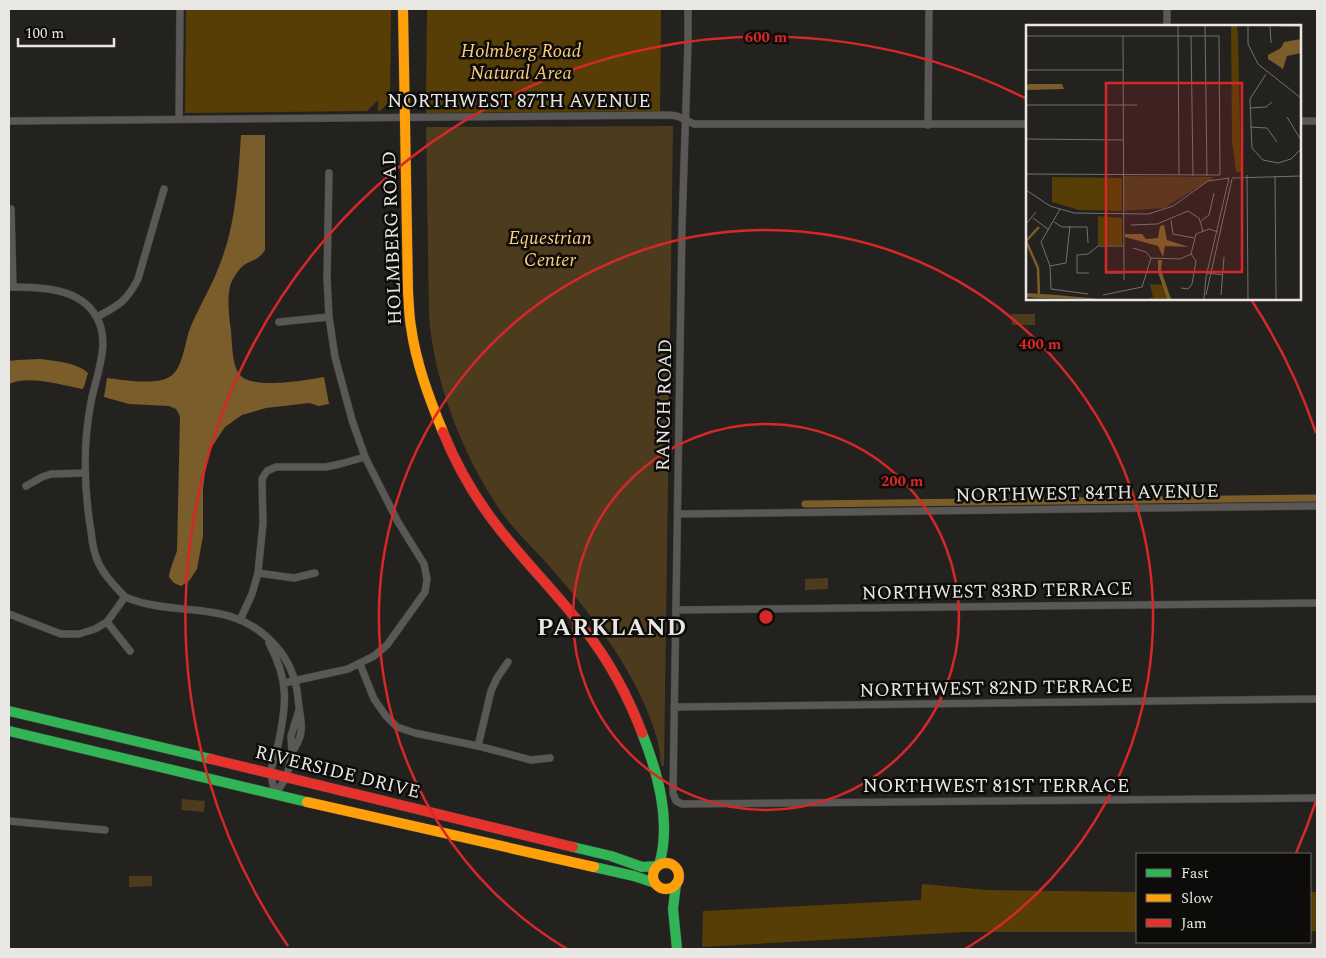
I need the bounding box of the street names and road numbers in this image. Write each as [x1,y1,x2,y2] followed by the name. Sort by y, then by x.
[387,87,651,116] street label: NORTHWEST 87TH AVENUE
[375,150,410,325] street label: HOLMBERG ROAD
[649,339,680,471] street label: RANCH ROAD
[955,477,1219,510] street label: NORTHWEST 84TH AVENUE
[861,575,1133,608] street label: NORTHWEST 83RD TERRACE
[859,672,1133,705] street label: NORTHWEST 82ND TERRACE
[252,738,423,807] street label: RIVERSIDE DRIVE
[863,772,1129,801] street label: NORTHWEST 81ST TERRACE

